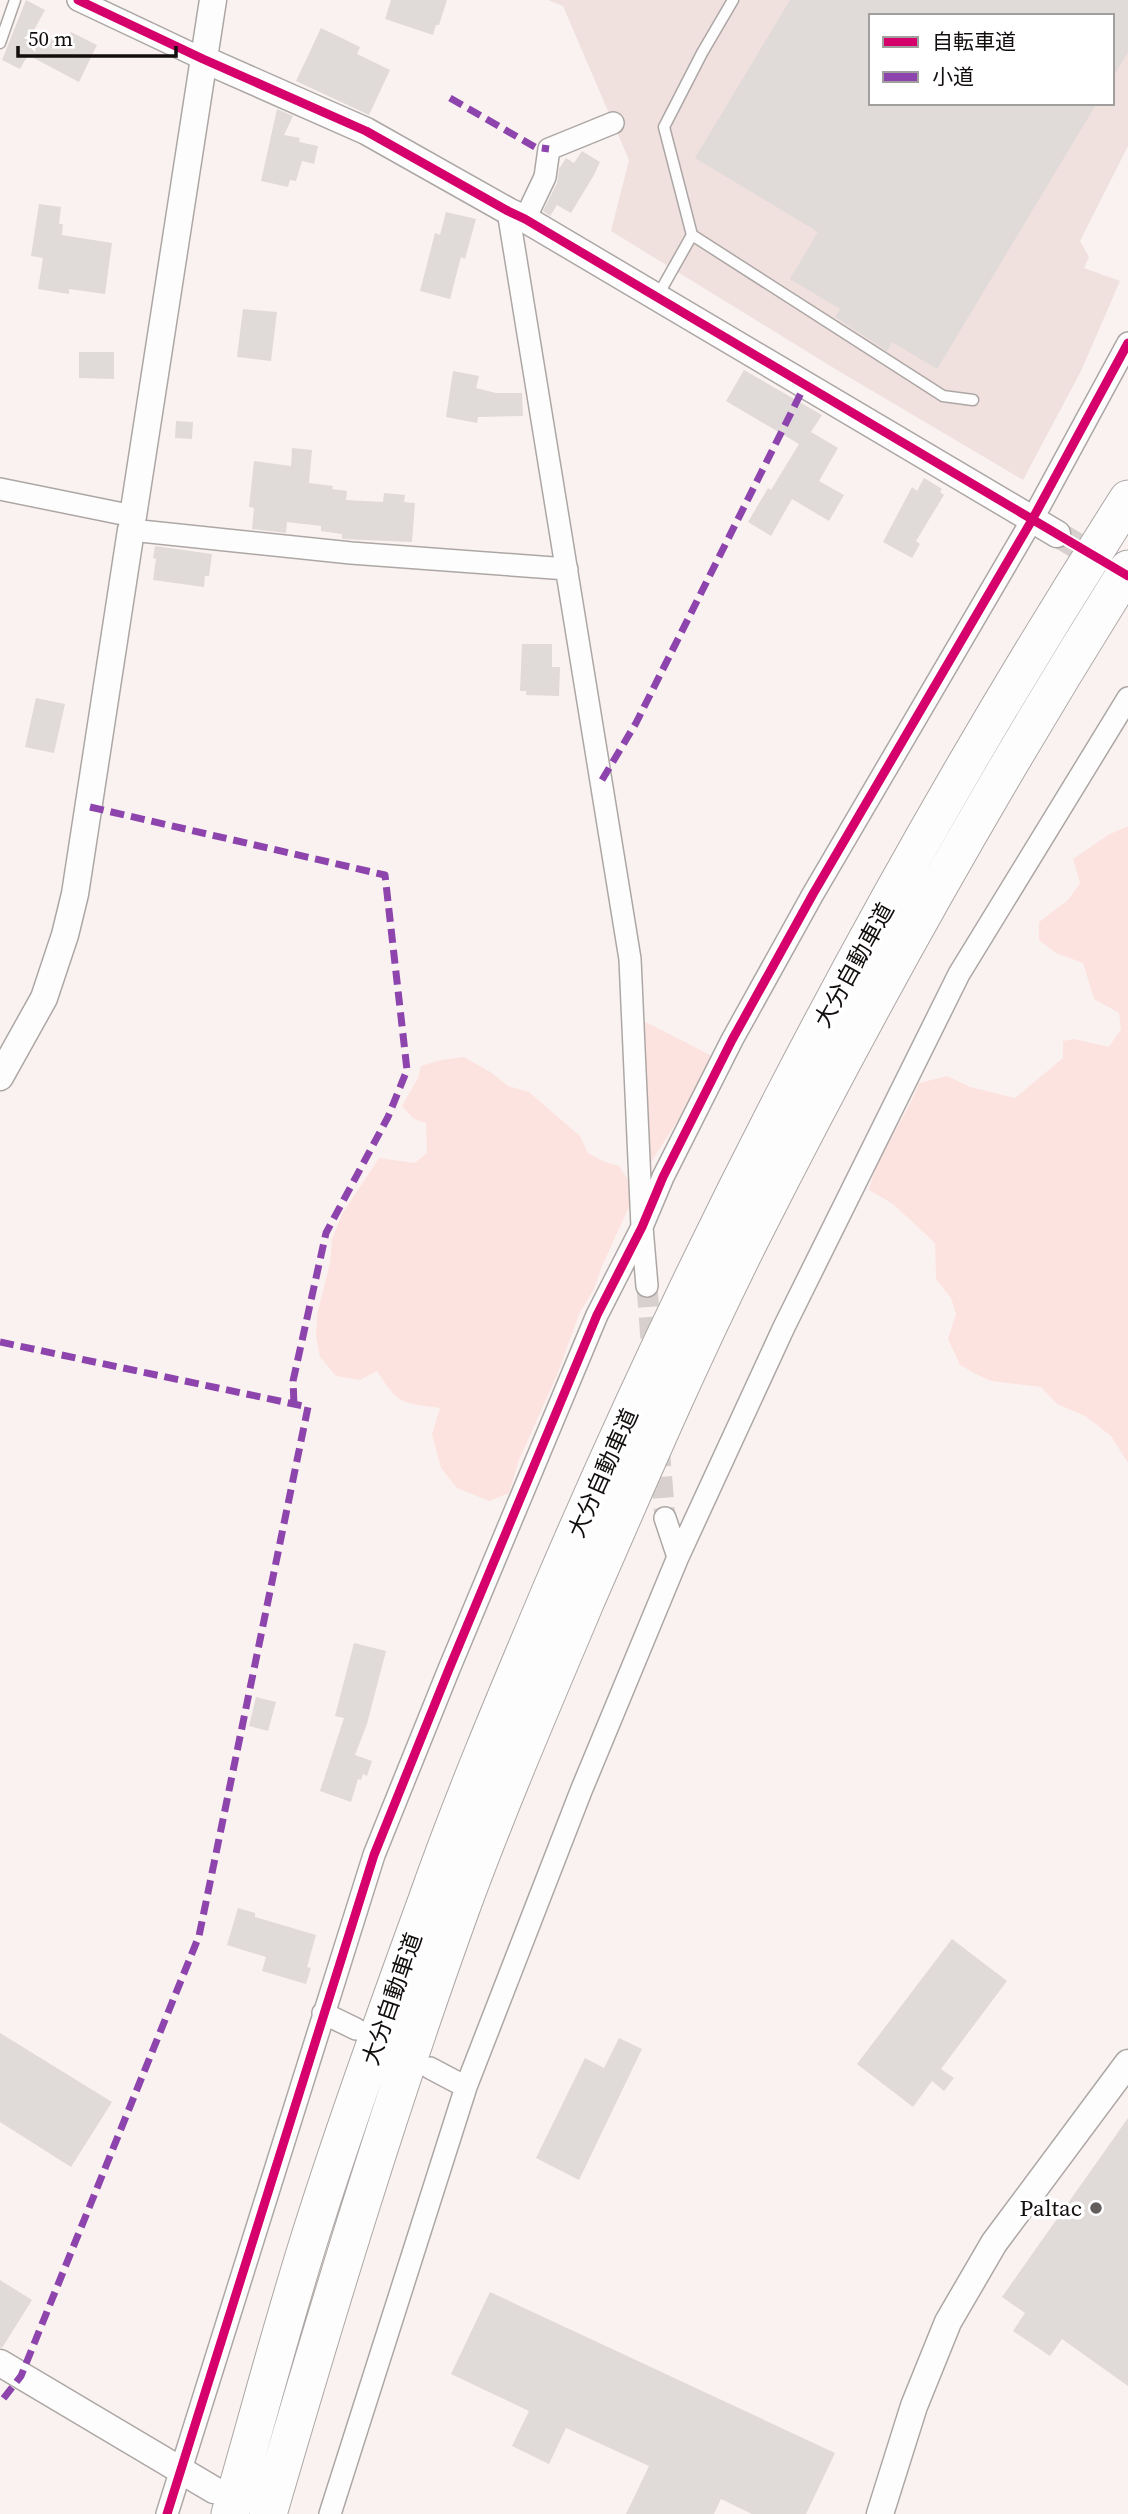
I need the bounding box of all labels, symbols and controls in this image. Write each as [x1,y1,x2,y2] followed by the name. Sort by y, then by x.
[18,14,175,58] scale bar
[869,14,1114,105] legend
[28,24,73,53] text: 50 m
[932,27,1016,56] text: 自転車道
[932,62,974,91] text: 小道
[807,897,901,1033] street label: 大分自動車道
[560,1403,646,1543] street label: 大分自動車道
[354,1929,430,2069] street label: 大分自動車道
[1019,2192,1082,2224] place label: Paltac
[1088,2200,1104,2216] marker: Paltac

